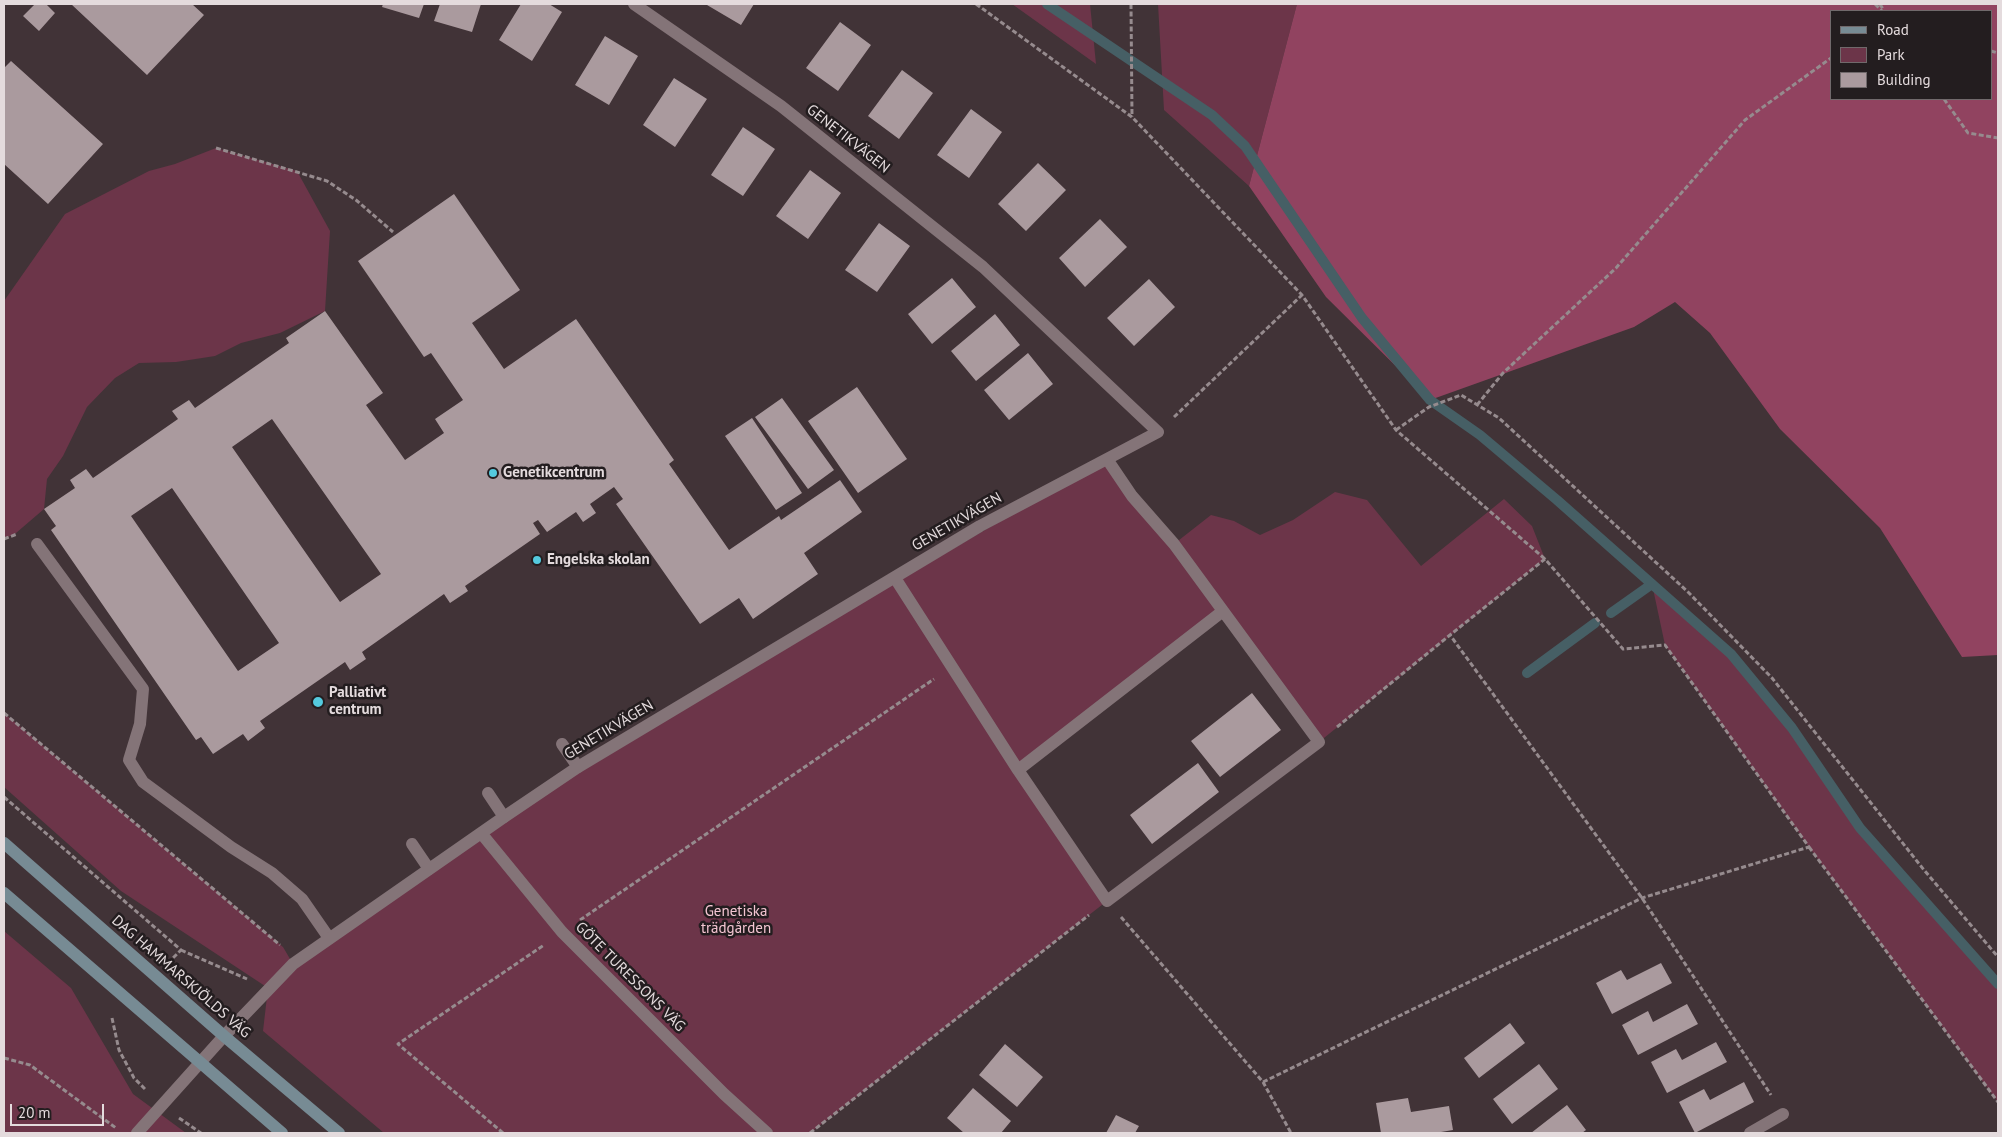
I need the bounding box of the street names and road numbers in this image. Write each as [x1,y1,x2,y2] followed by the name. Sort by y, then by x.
[803,101,893,177] street label: GENETIKVÄGEN
[909,489,1005,555] street label: GENETIKVÄGEN
[561,696,657,764] street label: GENETIKVÄGEN
[108,912,254,1042] street label: DAG HAMMARSKJÖLDS VÄG
[571,918,689,1036] street label: GÖTE TURESSONS VÄG

